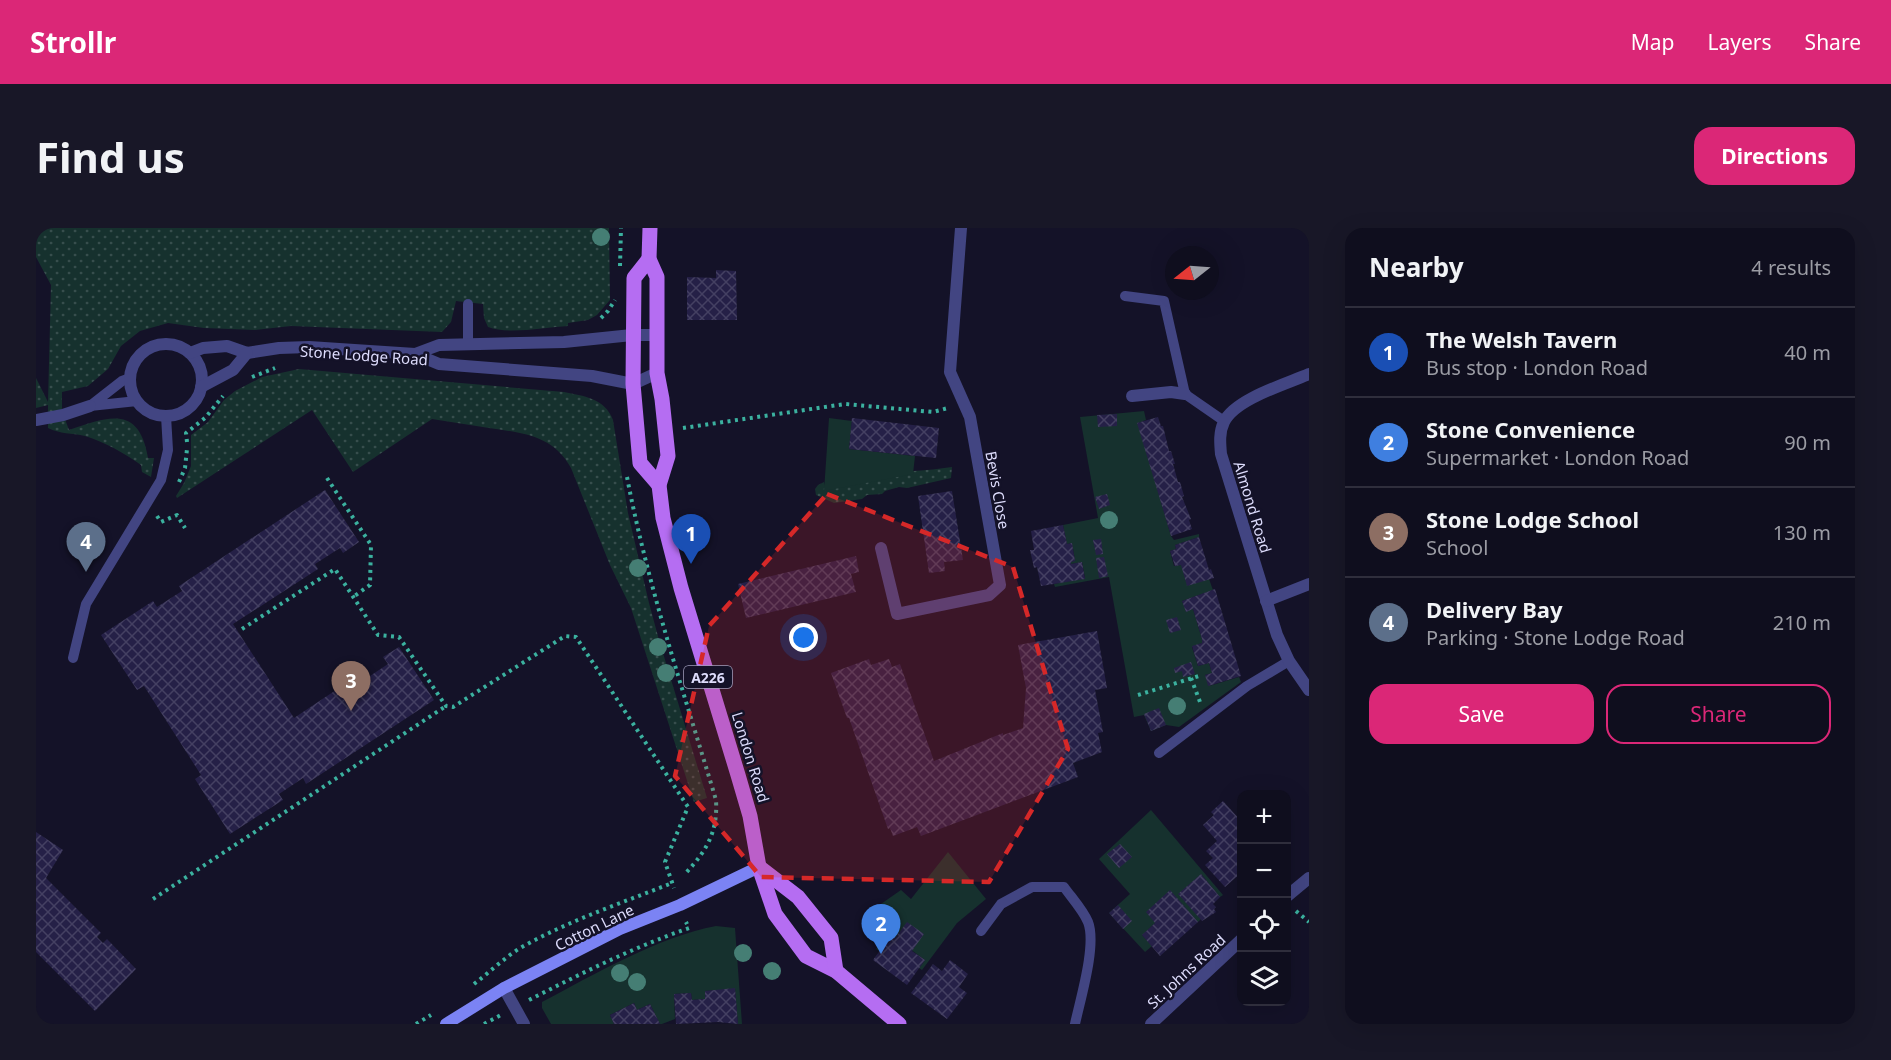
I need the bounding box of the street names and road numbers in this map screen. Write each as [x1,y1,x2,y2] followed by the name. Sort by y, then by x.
[299,341,429,369] street label: Stone Lodge Road
[981,450,1015,530] street label: Bevis Close
[1230,459,1276,555] street label: Almond Road
[684,666,732,688] road number: A226
[728,709,774,805] street label: London Road
[551,899,637,955] street label: Cotton Lane
[1142,929,1230,1013] street label: St. Johns Road

